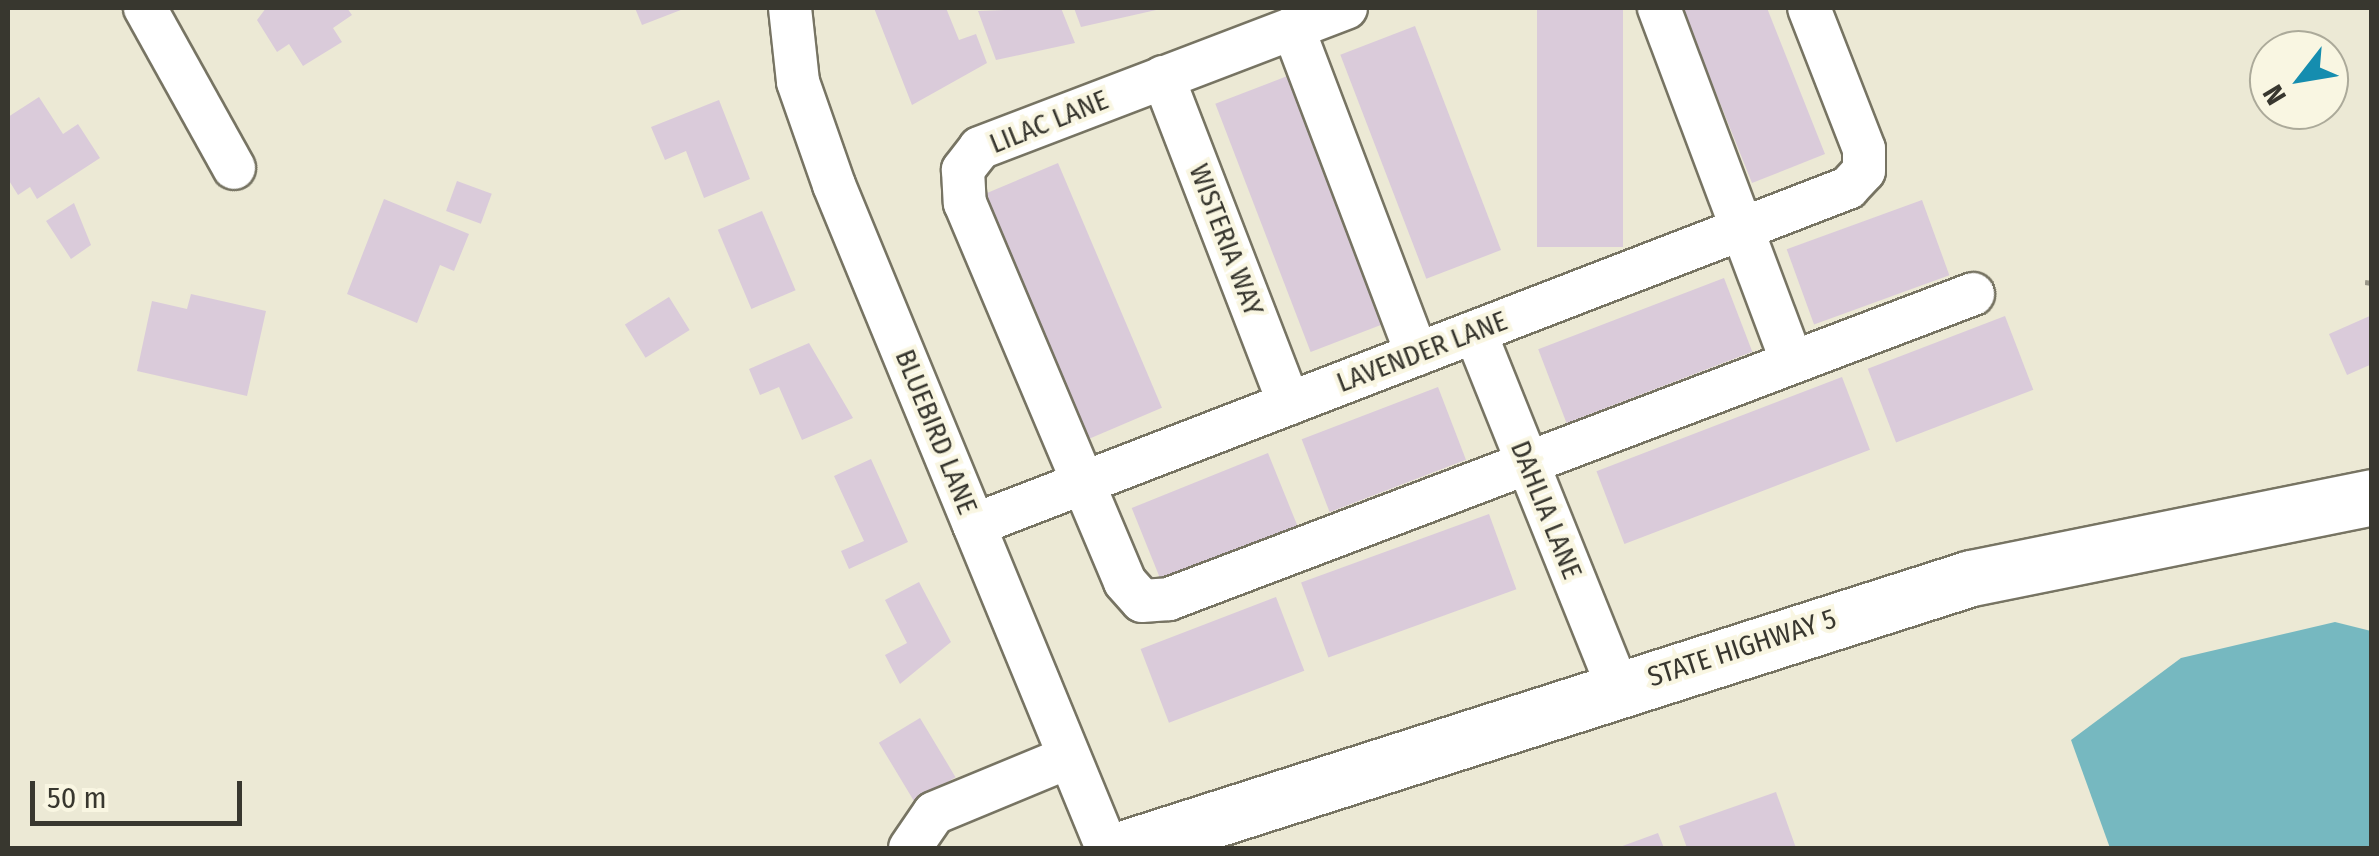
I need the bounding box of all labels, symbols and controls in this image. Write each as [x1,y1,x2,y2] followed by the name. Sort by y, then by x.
[2249,30,2349,130] north arrow
[2256,79,2293,110] text: N
[985,83,1113,161] street label: LILAC LANE
[1182,159,1270,321] street label: WISTERIA WAY
[1332,304,1512,400] street label: LAVENDER LANE
[888,345,984,519] street label: BLUEBIRD LANE
[1503,436,1589,584] street label: DAHLIA LANE
[1644,602,1840,694] street label: STATE HIGHWAY 5
[35,761,248,823] scale bar
[47,780,107,816] text: 50 m

